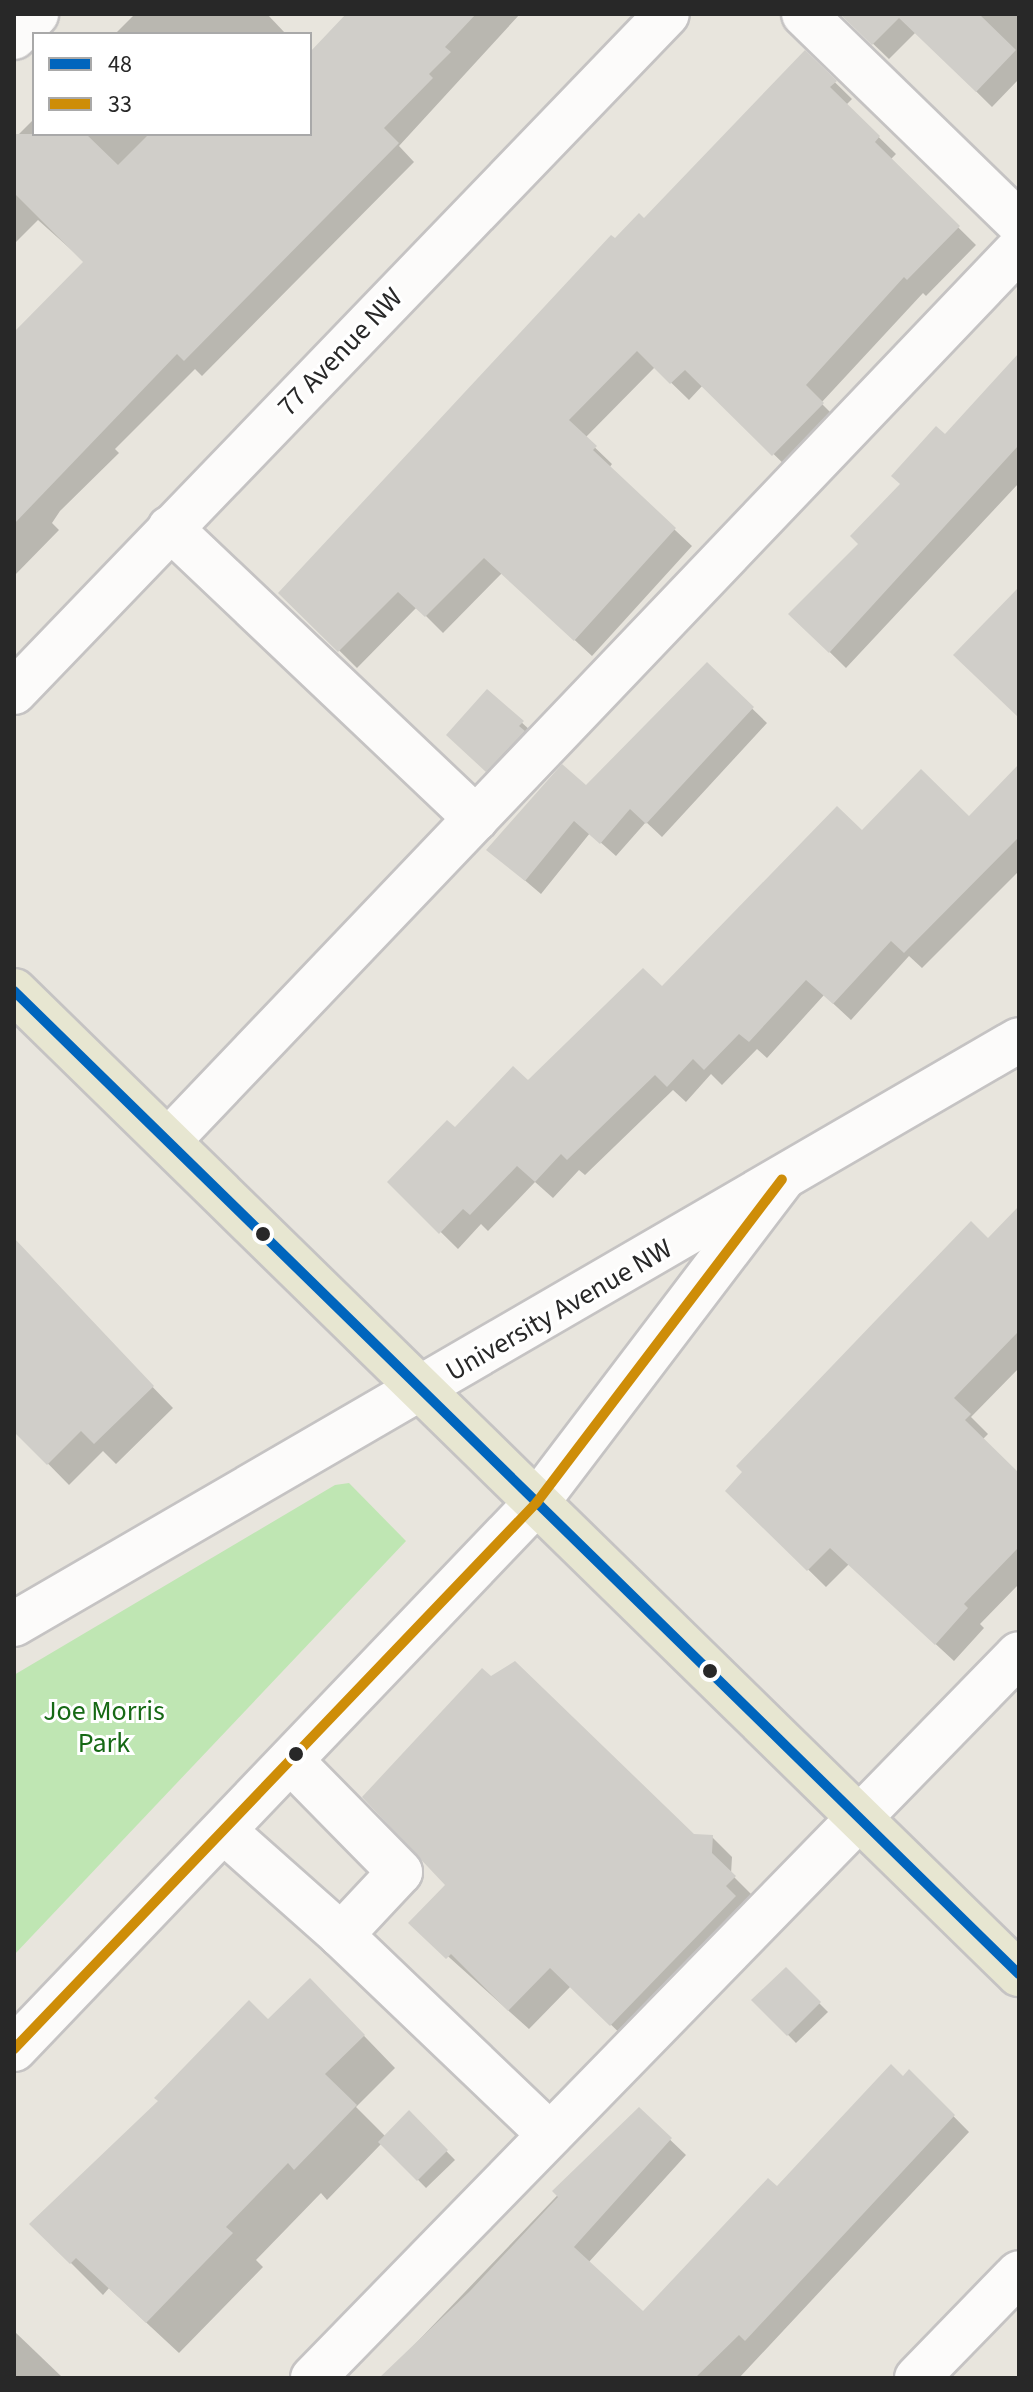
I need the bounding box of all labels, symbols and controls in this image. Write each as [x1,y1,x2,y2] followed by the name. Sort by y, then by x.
[32,32,312,136] legend
[108,47,132,82] text: 48
[108,87,132,122] text: 33
[270,281,410,423] street label: 77 Avenue NW
[255,1226,271,1242] unlabelled marker
[440,1232,678,1388] street label: University Avenue NW
[702,1663,718,1679] unlabelled marker
[43,1694,165,1760] park label: Joe Morris Park
[288,1746,304,1762] unlabelled marker

